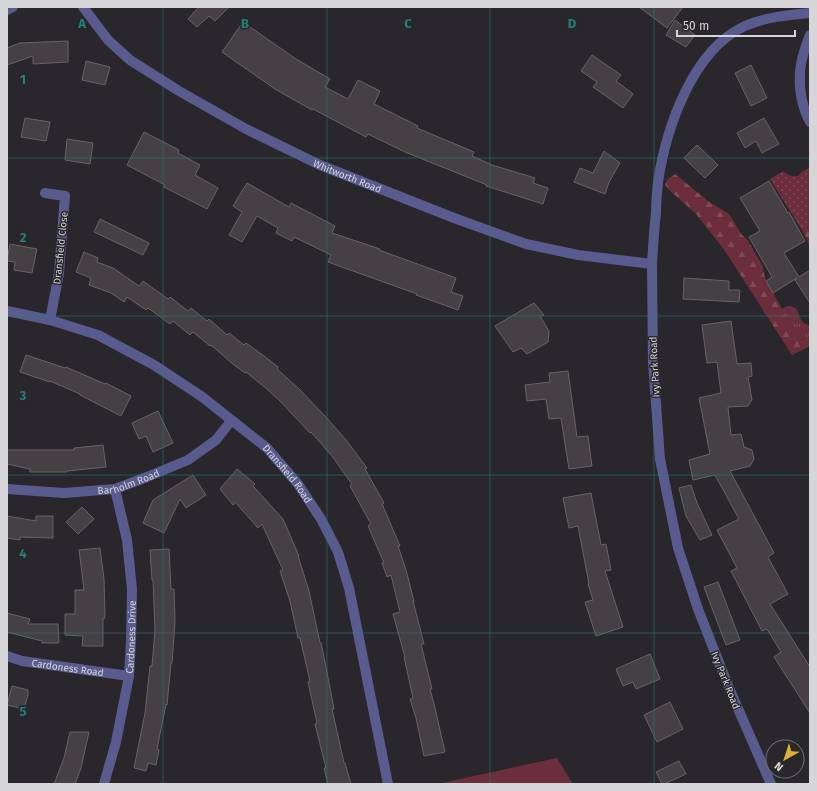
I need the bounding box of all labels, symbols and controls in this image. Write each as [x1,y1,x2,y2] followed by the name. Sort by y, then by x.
[677,12,795,38] scale bar
[77,16,86,31] text: A
[241,16,249,31] text: B
[404,16,412,31] text: C
[568,16,577,31] text: D
[683,19,709,33] text: 50 m
[20,72,26,87] text: 1
[311,158,383,196] street label: Whitworth Road
[51,211,71,285] street label: Dransfield Close
[20,230,27,245] text: 2
[647,336,663,398] street label: Ivy Park Road
[19,388,27,403] text: 3
[260,442,314,506] street label: Dransfield Road
[97,467,161,497] street label: Barholm Road
[19,546,27,561] text: 4
[124,600,139,674] street label: Cardoness Drive
[708,650,742,711] street label: Ivy Park Road
[31,657,104,679] street label: Cardoness Road
[20,704,27,719] text: 5
[765,739,805,779] north arrow
[772,759,786,774] text: N

